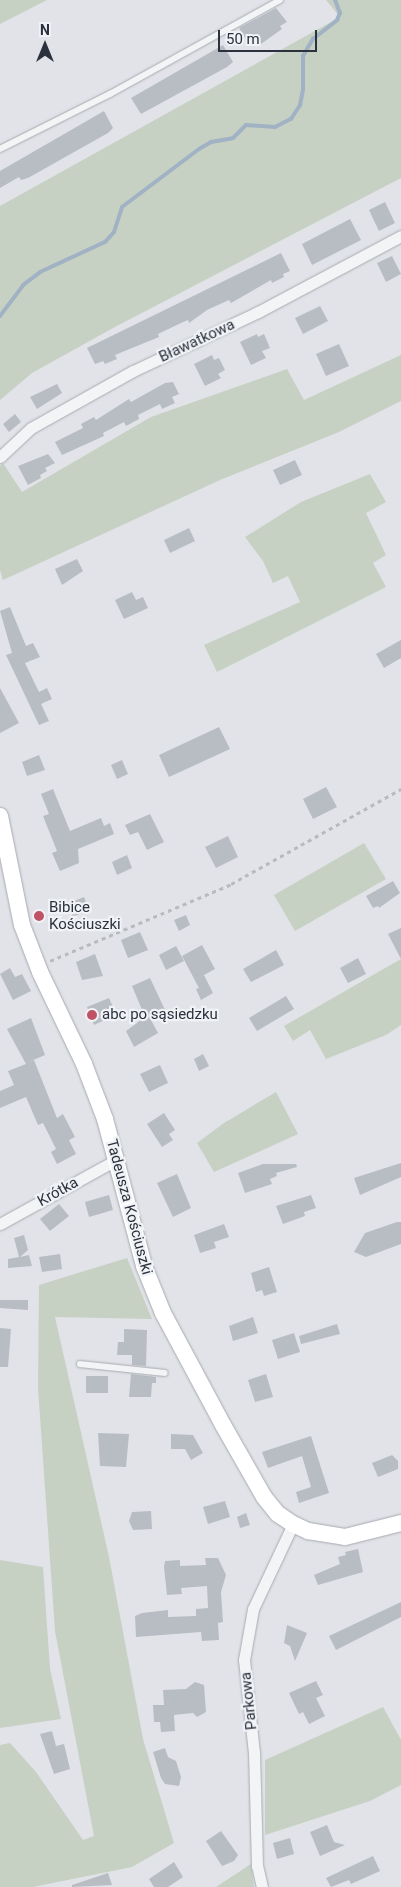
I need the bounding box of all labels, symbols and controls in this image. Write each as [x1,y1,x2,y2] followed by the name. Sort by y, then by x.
[20,20,70,70] north arrow
[221,20,320,52] scale bar
[40,22,50,38] text: N
[226,30,260,48] text: 50 m
[156,316,238,366] street label: Bławatkowa
[49,898,121,933] place label: Bibice Kościuszki
[33,910,45,922] marker: Bibice Kościuszki
[102,1006,218,1024] place label: abc po sąsiedzku
[86,1009,98,1021] marker: abc po sąsiedzku
[102,1137,156,1277] street label: Tadeusza Kościuszki
[35,1174,81,1210] street label: Krótka
[237,1671,261,1731] street label: Parkowa

